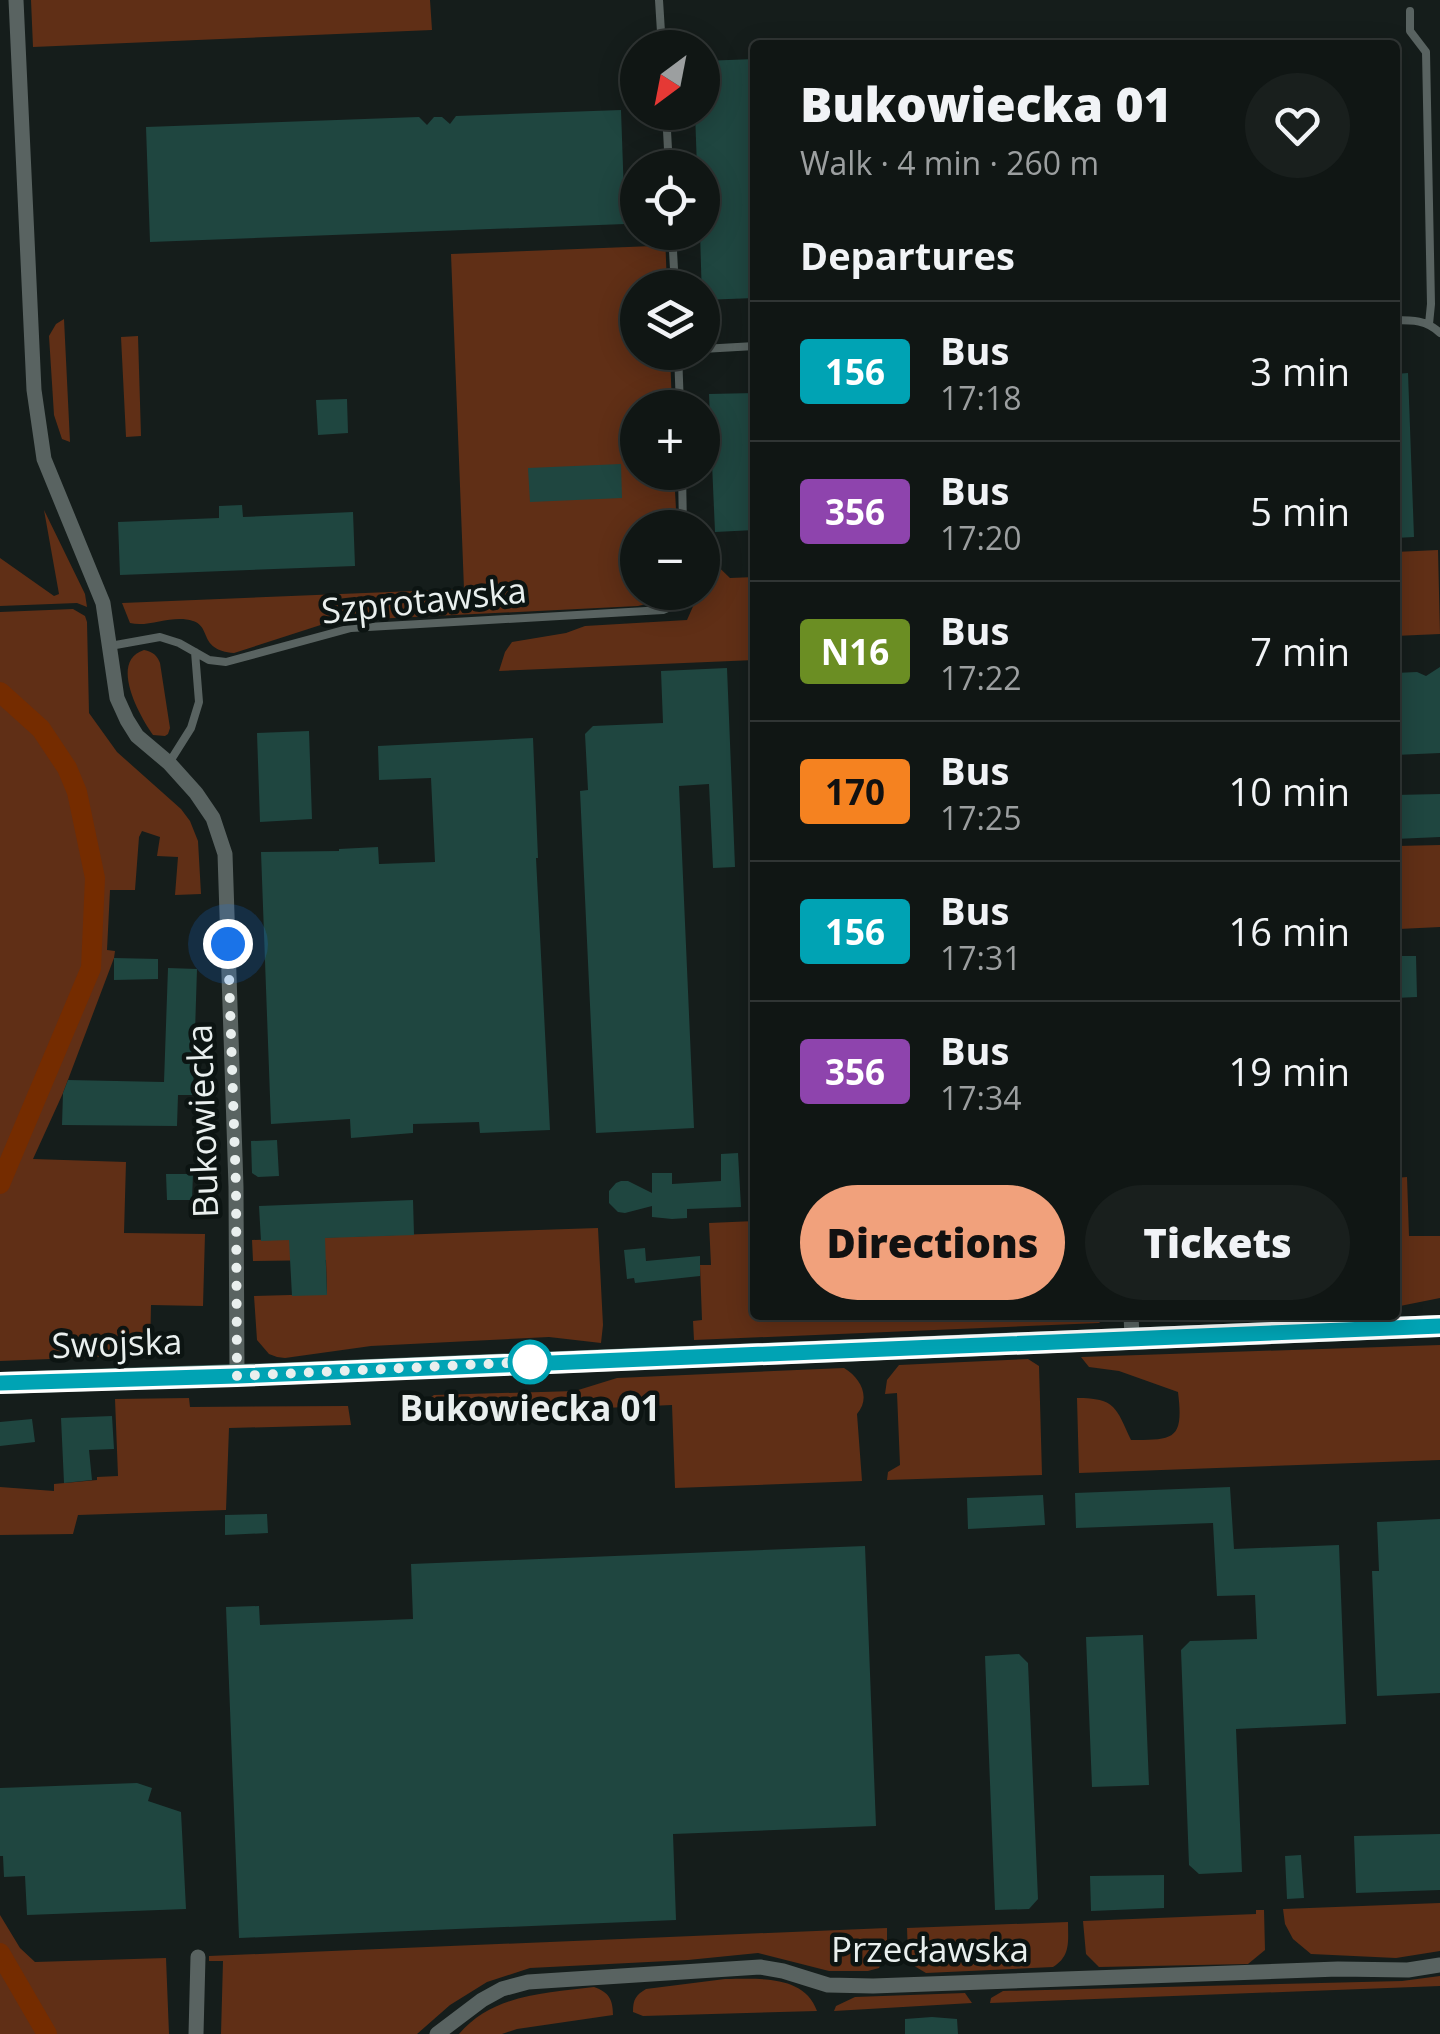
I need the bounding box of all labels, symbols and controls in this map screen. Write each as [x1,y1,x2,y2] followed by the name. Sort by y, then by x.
[620,30,720,130] north arrow
[620,30,720,610] map controls
[800,71,1172,136] text: Bukowiecka 01
[1245,73,1350,178] button: heart
[800,141,1099,184] text: Walk · 4 min · 260 m
[620,150,720,250] button: locate
[800,229,1015,281] text: Departures
[620,270,720,370] button: layers
[940,324,1009,376] text: Bus
[1250,345,1350,397] text: 3 min
[825,348,885,395] text: 156
[940,376,1022,419] text: 17:18
[620,390,720,490] button: +
[940,464,1009,516] text: Bus
[1250,485,1350,537] text: 5 min
[825,488,885,535] text: 356
[620,510,720,610] button: −
[940,516,1022,559] text: 17:20
[319,565,529,634] street label: Szprotawska
[940,604,1009,656] text: Bus
[1250,625,1350,677] text: 7 min
[821,628,889,675] text: N16
[940,656,1022,699] text: 17:22
[940,744,1009,796] text: Bus
[1229,765,1350,817] text: 10 min
[825,768,885,815] text: 170
[940,796,1022,839] text: 17:25
[940,884,1009,936] text: Bus
[1229,905,1350,957] text: 16 min
[825,908,885,955] text: 156
[203,919,253,969] your location
[940,936,1022,979] text: 17:31
[175,1023,228,1219] street label: Bukowiecka
[940,1024,1009,1076] text: Bus
[1229,1045,1350,1097] text: 19 min
[825,1048,885,1095] text: 356
[940,1076,1022,1119] text: 17:34
[800,1185,1065,1300] button: Directions
[1085,1185,1350,1300] button: Tickets
[51,1317,183,1368] street label: Swojska
[509,1341,551,1383] marker: Bukowiecka 01
[399,1384,661,1431] place label: Bukowiecka 01
[831,1925,1029,1972] street label: Przecławska

